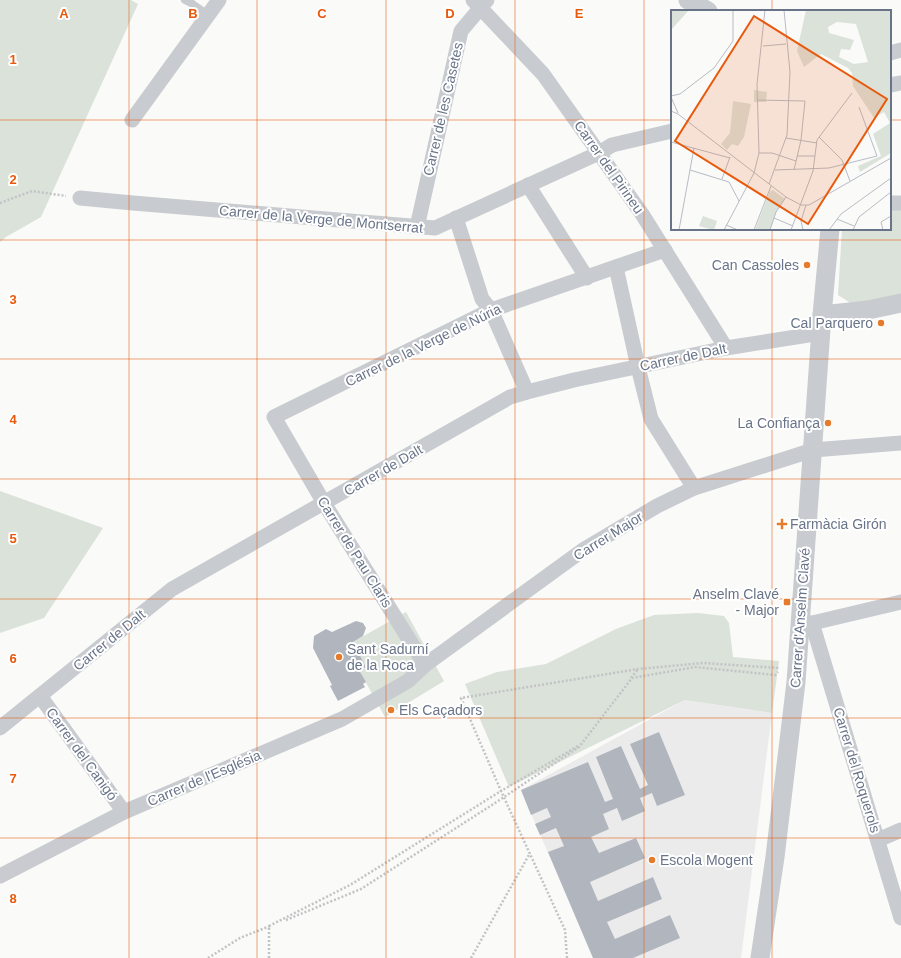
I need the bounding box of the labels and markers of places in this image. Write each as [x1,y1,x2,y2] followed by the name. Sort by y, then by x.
[712,257,799,273] place label: Can Cassoles
[802,260,812,270] marker: Can Cassoles
[791,315,873,331] place label: Cal Parquero
[876,318,886,328] marker: Cal Parquero
[737,415,820,431] place label: La Confiança
[823,418,833,428] marker: La Confiança
[790,516,886,532] place label: Farmàcia Girón
[777,519,787,529] marker: Farmàcia Girón
[693,586,779,618] place label: Anselm Clavé - Major
[782,597,792,607] marker: Anselm Clavé - Major
[347,641,429,673] place label: Sant Sadurní de la Roca
[334,652,344,662] marker: Sant Sadurní de la Roca
[399,702,482,718] place label: Els Caçadors
[386,705,396,715] marker: Els Caçadors
[660,852,753,868] place label: Escola Mogent
[647,855,657,865] marker: Escola Mogent

